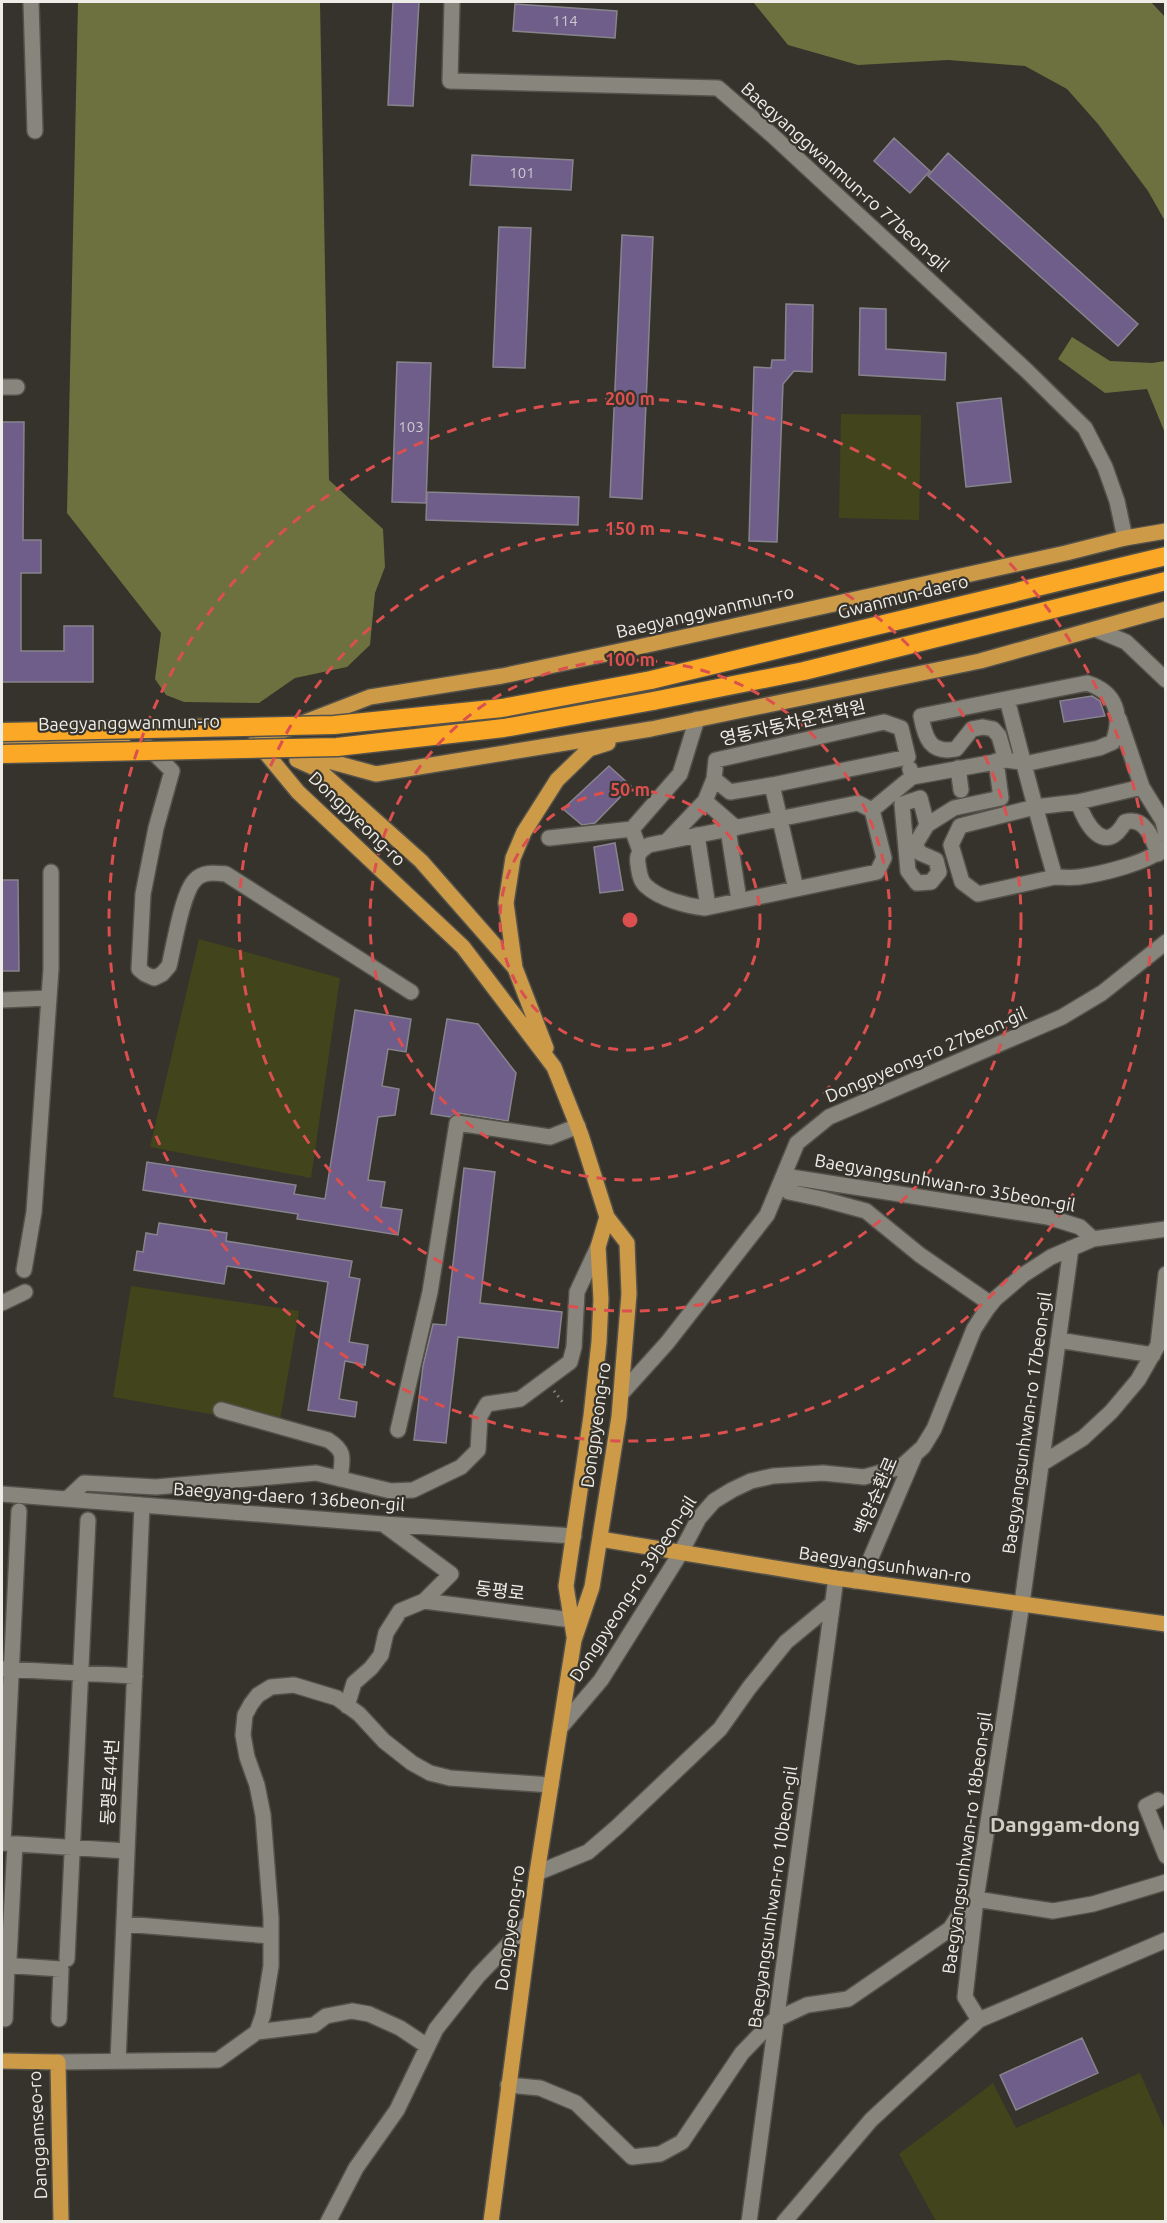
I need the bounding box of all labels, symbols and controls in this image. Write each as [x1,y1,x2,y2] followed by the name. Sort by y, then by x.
[552,12,578,29] house number: 114
[738,78,954,275] street label: Baegyanggwanmun-ro 77beon-gil
[509,164,535,181] house number: 101
[605,388,655,408] text: 200 m
[398,418,424,435] house number: 103
[605,518,655,538] text: 150 m
[835,570,970,622] street label: Gwanmun-daero
[614,581,796,641] street label: Baegyanggwanmun-ro
[605,649,655,669] text: 100 m
[718,696,868,749] street label: 영동자동차운전학원
[38,710,220,734] street label: Baegyanggwanmun-ro
[305,767,410,869] street label: Dongpyeong-ro
[610,779,650,799] text: 50 m
[620,910,640,930] centre of rings
[822,1002,1030,1106] street label: Dongpyeong-ro 27beon-gil
[813,1149,1077,1215] street label: Baegyangsunhwan-ro 35beon-gil
[998,1290,1054,1555] street label: Baegyangsunhwan-ro 17beon-gil
[576,1361,614,1489] street label: Dongpyeong-ro
[850,1454,900,1538] street label: 백양순환로
[173,1478,406,1514] street label: Baegyang-daero 136beon-gil
[565,1492,700,1685] street label: Dongpyeong-ro 39beon-gil
[798,1542,973,1586] street label: Baegyangsunhwan-ro
[474,1577,526,1603] street label: 동평로
[938,1710,994,1975] street label: Baegyangsunhwan-ro 18beon-gil
[97,1738,121,1826] street label: 동평로44번
[744,1764,800,2029] street label: Baegyangsunhwan-ro 10beon-gil
[990,1812,1140,1836] district label: Danggam-dong
[490,1864,528,1992] street label: Dongpyeong-ro
[24,2070,50,2200] street label: Danggamseo-ro

